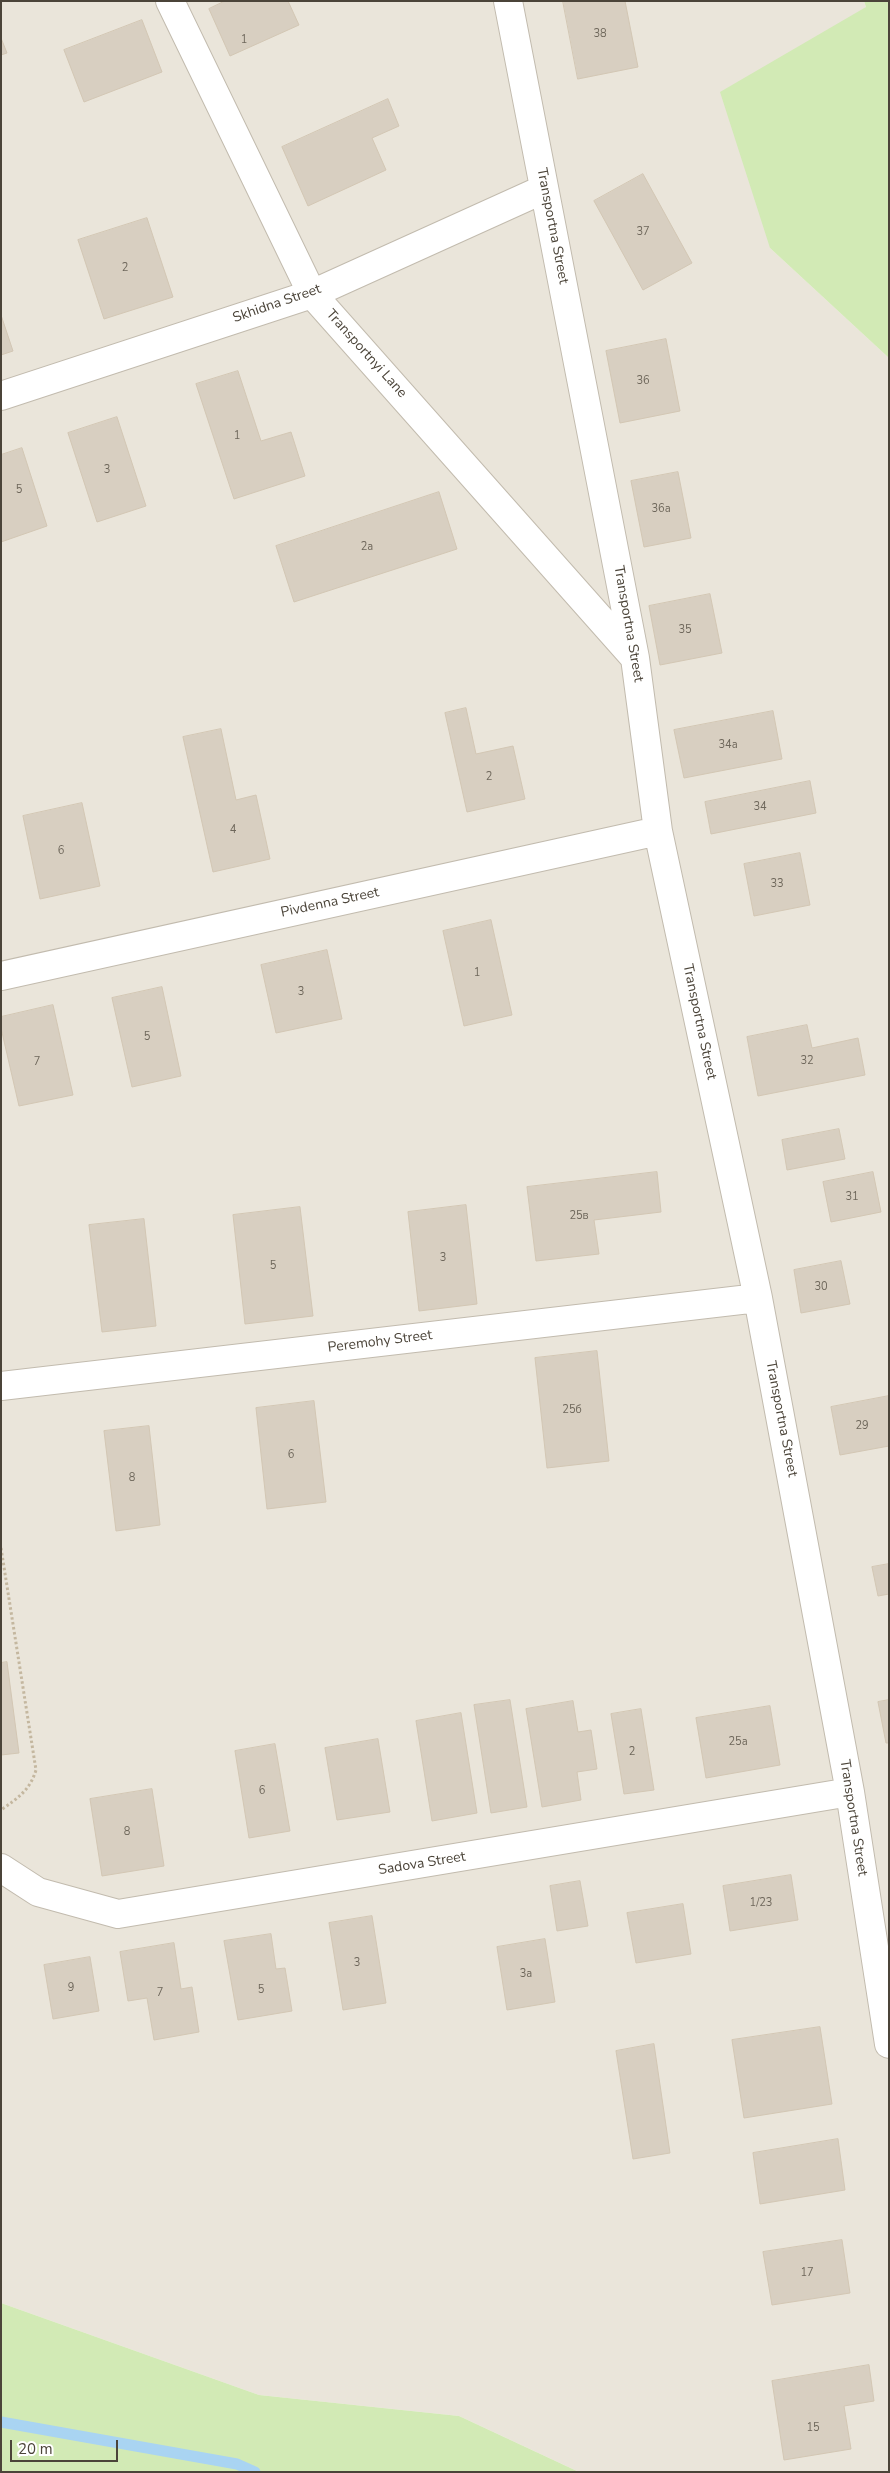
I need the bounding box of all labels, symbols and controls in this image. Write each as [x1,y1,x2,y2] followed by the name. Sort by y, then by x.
[593,27,607,41] house number: 38
[241,33,247,47] house number: 1
[533,167,571,285] street label: Transportna Street
[636,225,650,239] house number: 37
[122,261,128,275] house number: 2
[231,281,323,327] street label: Skhidna Street
[322,306,410,402] street label: Transportnyi Lane
[636,374,650,388] house number: 36
[234,429,240,443] house number: 1
[104,463,110,477] house number: 3
[16,483,22,497] house number: 5
[651,502,671,516] house number: 36а
[361,540,373,554] house number: 2а
[609,565,647,683] street label: Transportna Street
[678,623,692,637] house number: 35
[718,738,738,752] house number: 34а
[486,770,492,784] house number: 2
[753,800,767,814] house number: 34
[230,823,236,837] house number: 4
[58,844,64,858] house number: 6
[770,877,784,891] house number: 33
[279,884,381,922] street label: Pivdenna Street
[679,963,719,1081] street label: Transportna Street
[474,966,480,980] house number: 1
[298,985,304,999] house number: 3
[144,1030,150,1044] house number: 5
[800,1054,814,1068] house number: 32
[34,1055,40,1069] house number: 7
[845,1190,859,1204] house number: 31
[569,1209,589,1223] house number: 25в
[440,1251,446,1265] house number: 3
[270,1259,276,1273] house number: 5
[814,1280,828,1294] house number: 30
[327,1327,433,1357] street label: Peremohy Street
[762,1360,800,1478] street label: Transportna Street
[562,1403,582,1417] house number: 25б
[855,1419,869,1433] house number: 29
[288,1448,294,1462] house number: 6
[129,1471,135,1485] house number: 8
[728,1735,748,1749] house number: 25а
[629,1745,635,1759] house number: 2
[835,1759,871,1877] street label: Transportna Street
[259,1784,265,1798] house number: 6
[124,1825,130,1839] house number: 8
[377,1849,467,1879] street label: Sadova Street
[750,1896,772,1910] house number: 1/23
[354,1956,360,1970] house number: 3
[520,1967,532,1981] house number: 3а
[68,1981,74,1995] house number: 9
[258,1983,264,1997] house number: 5
[157,1986,163,2000] house number: 7
[800,2266,814,2280] house number: 17
[806,2421,820,2435] house number: 15
[12,2430,120,2462] scale bar
[18,2439,53,2459] text: 20 m

